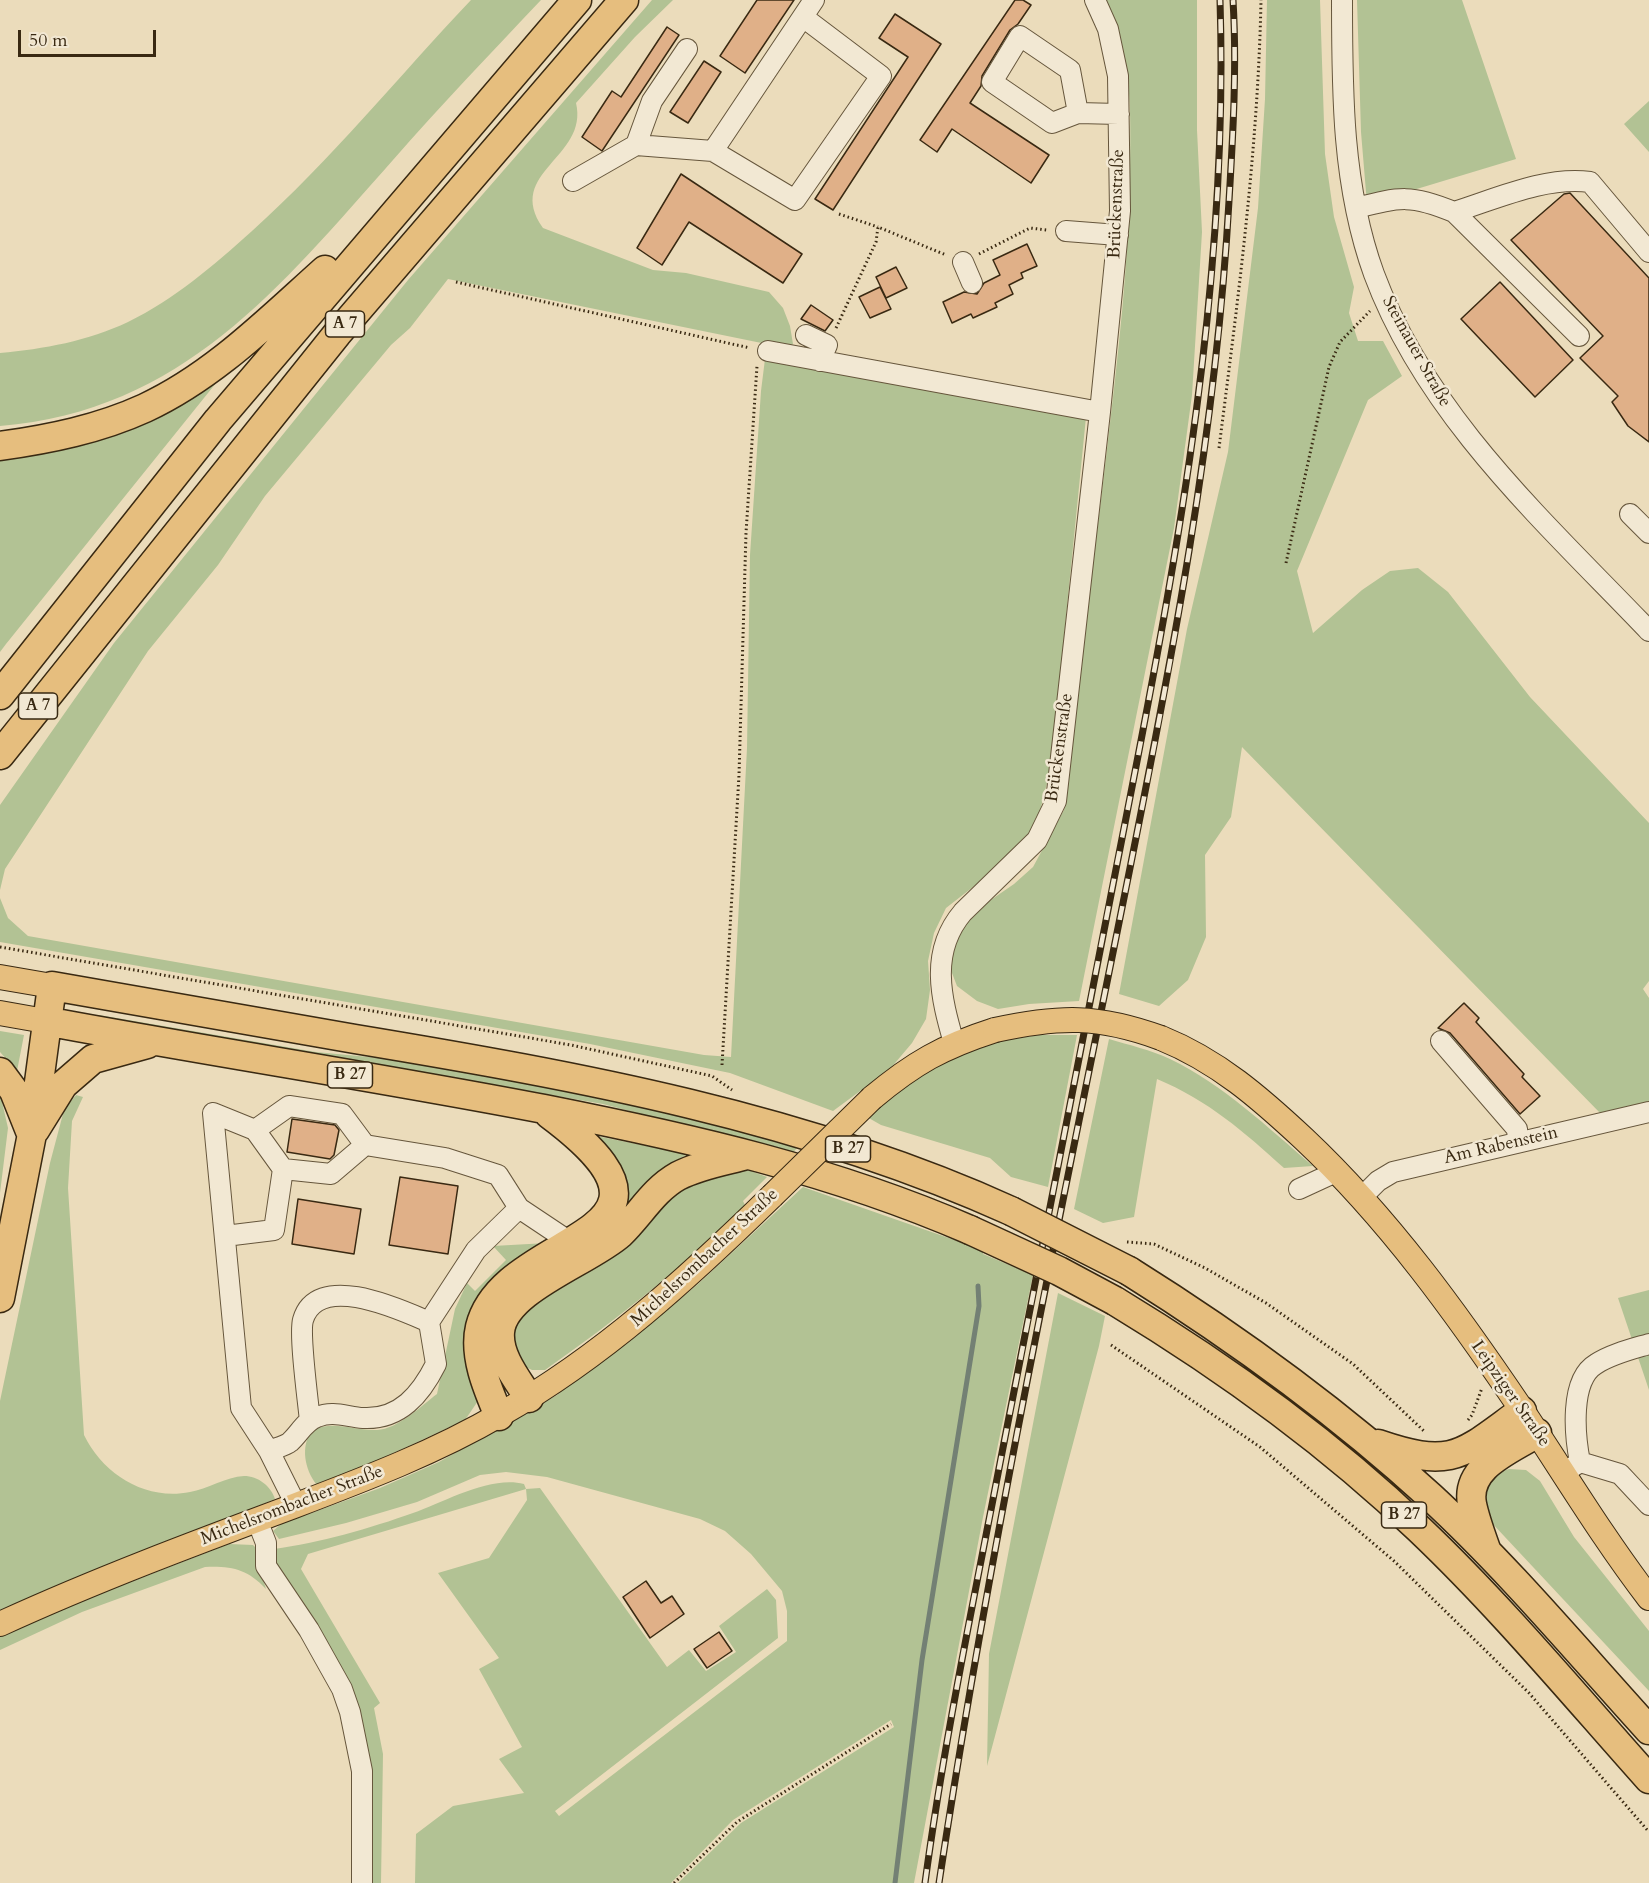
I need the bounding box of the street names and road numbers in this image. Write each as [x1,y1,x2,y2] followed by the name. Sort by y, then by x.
[1104,149,1130,259] street label: Brückenstraße
[1377,293,1455,411] street label: Steinauer Straße
[326,311,364,337] road number: A 7
[1042,692,1078,804] street label: Brückenstraße
[18,693,57,719] road number: A 7
[328,1062,372,1088] road number: B 27
[1442,1122,1560,1170] street label: Am Rabenstein
[826,1136,870,1162] road number: B 27
[627,1184,783,1332] street label: Michelsrombacher Straße
[1465,1337,1555,1451] street label: Leipziger Straße
[198,1461,386,1551] street label: Michelsrombacher Straße
[1382,1502,1426,1528] road number: B 27

